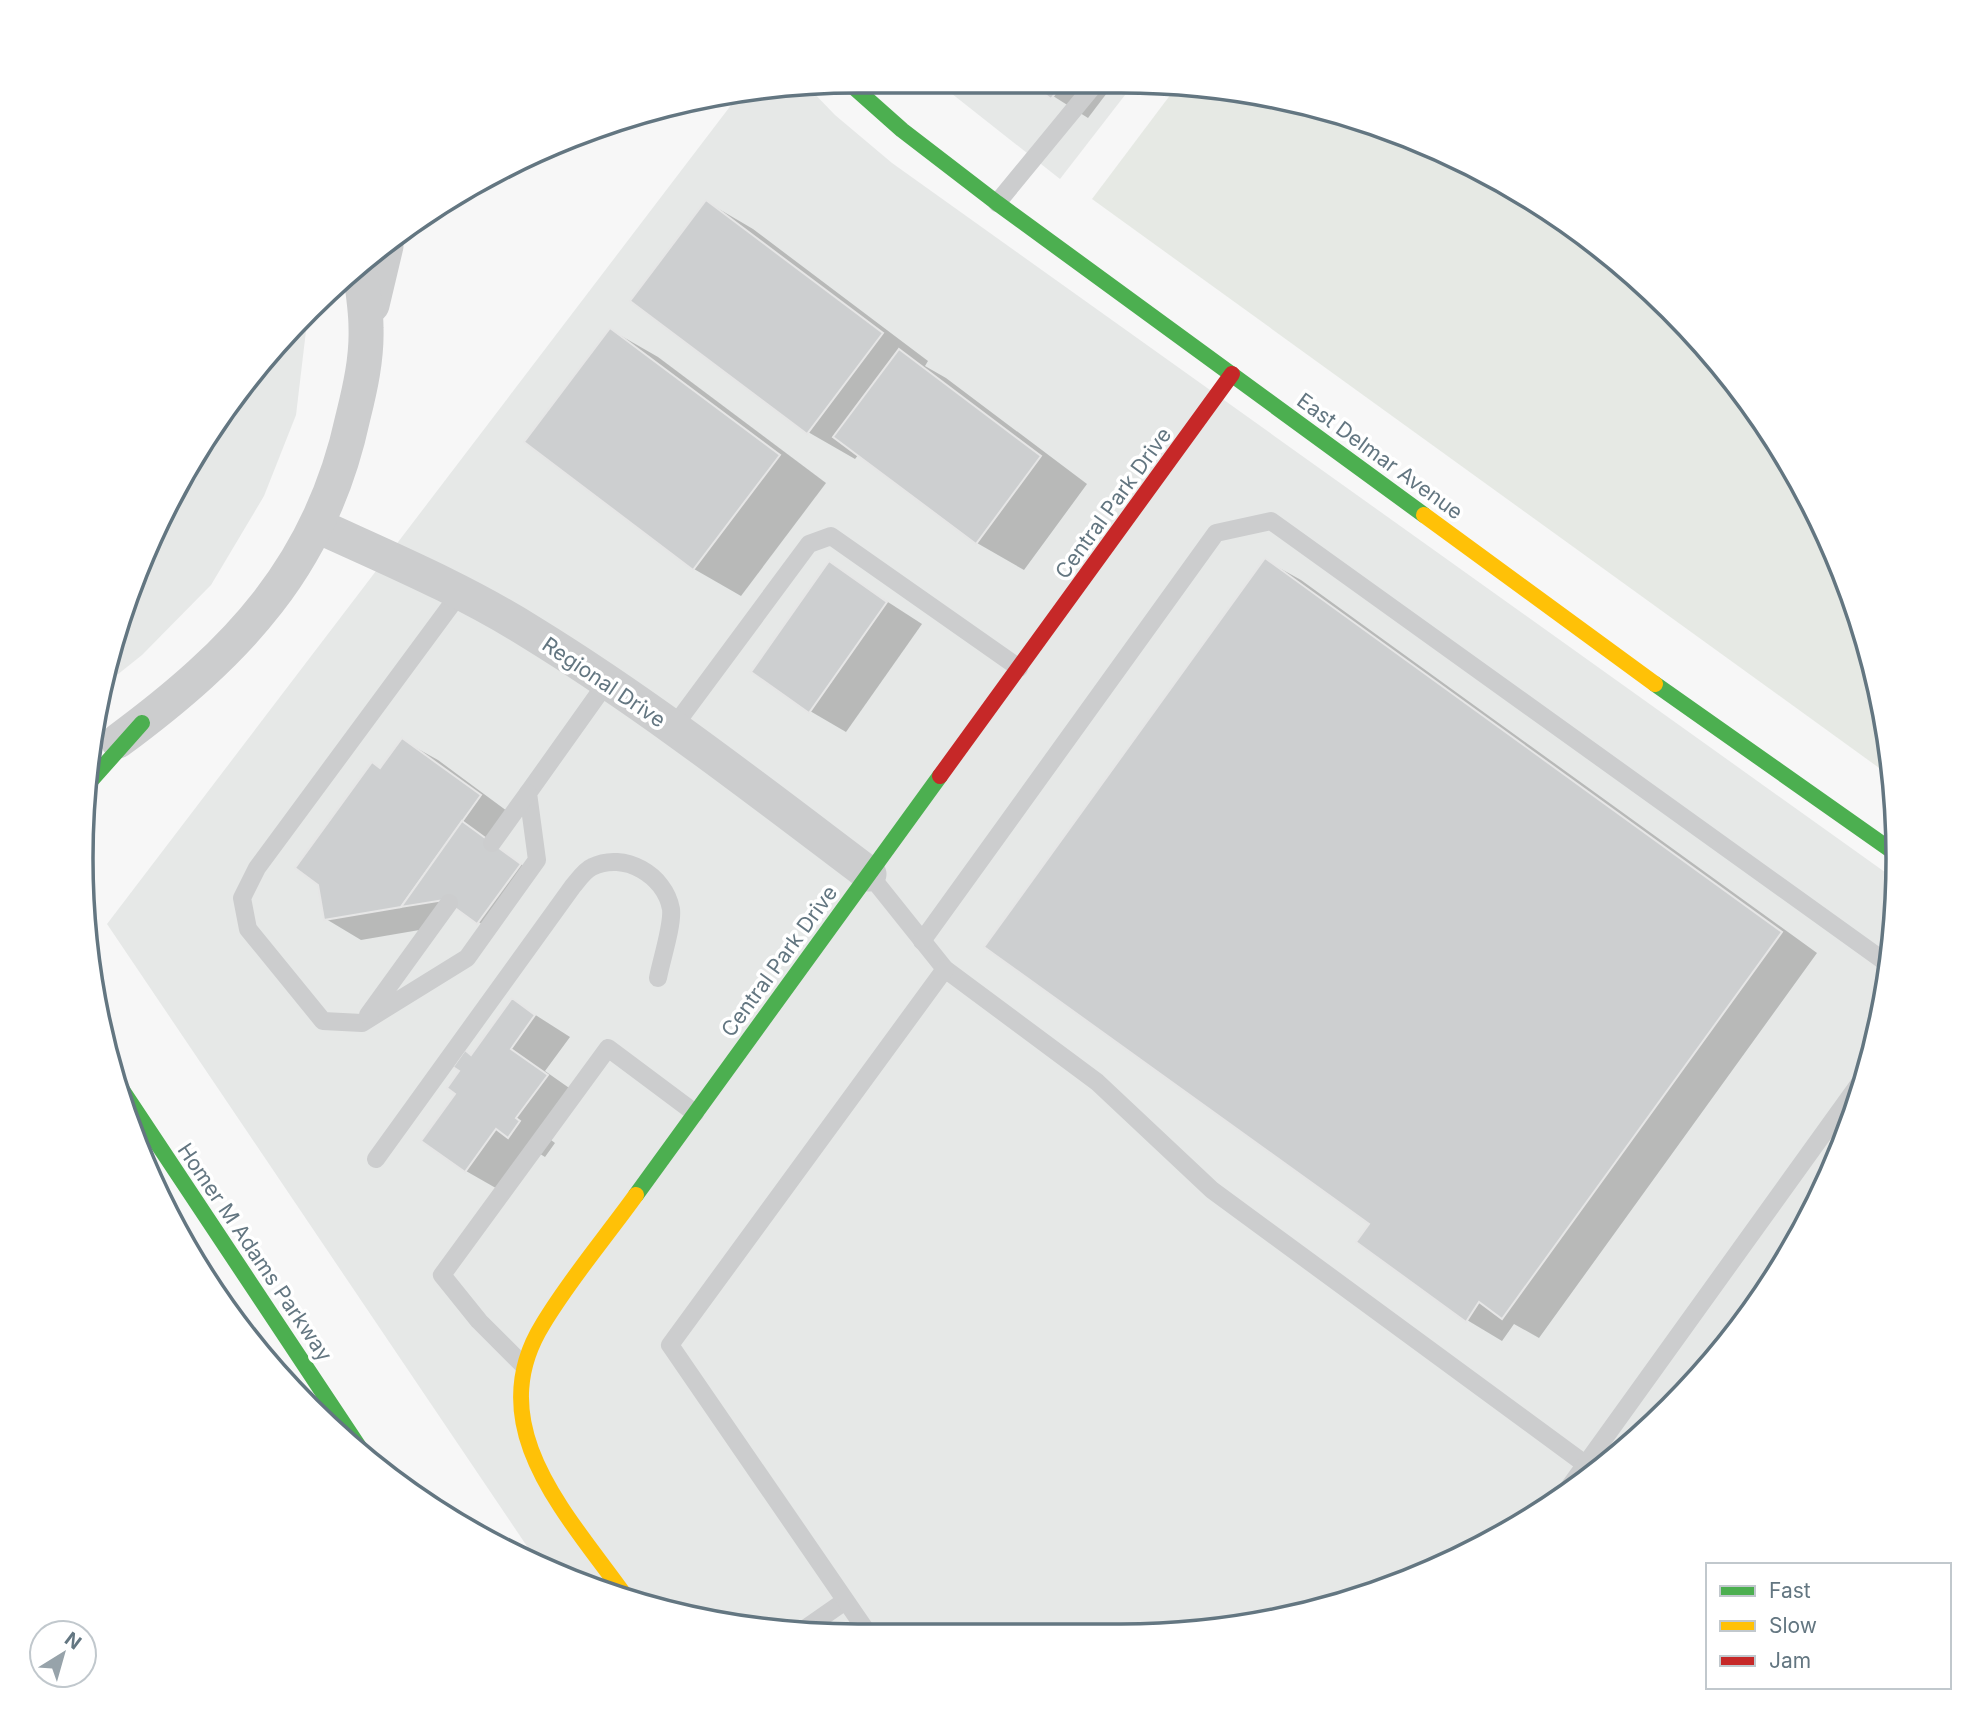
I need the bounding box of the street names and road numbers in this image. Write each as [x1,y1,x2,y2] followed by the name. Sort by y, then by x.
[1292,388,1468,524] street label: East Delmar Avenue
[1050,423,1176,583] street label: Central Park Drive
[538,632,670,732] street label: Regional Drive
[716,881,842,1041] street label: Central Park Drive
[173,1138,337,1366] street label: Homer M Adams Parkway

